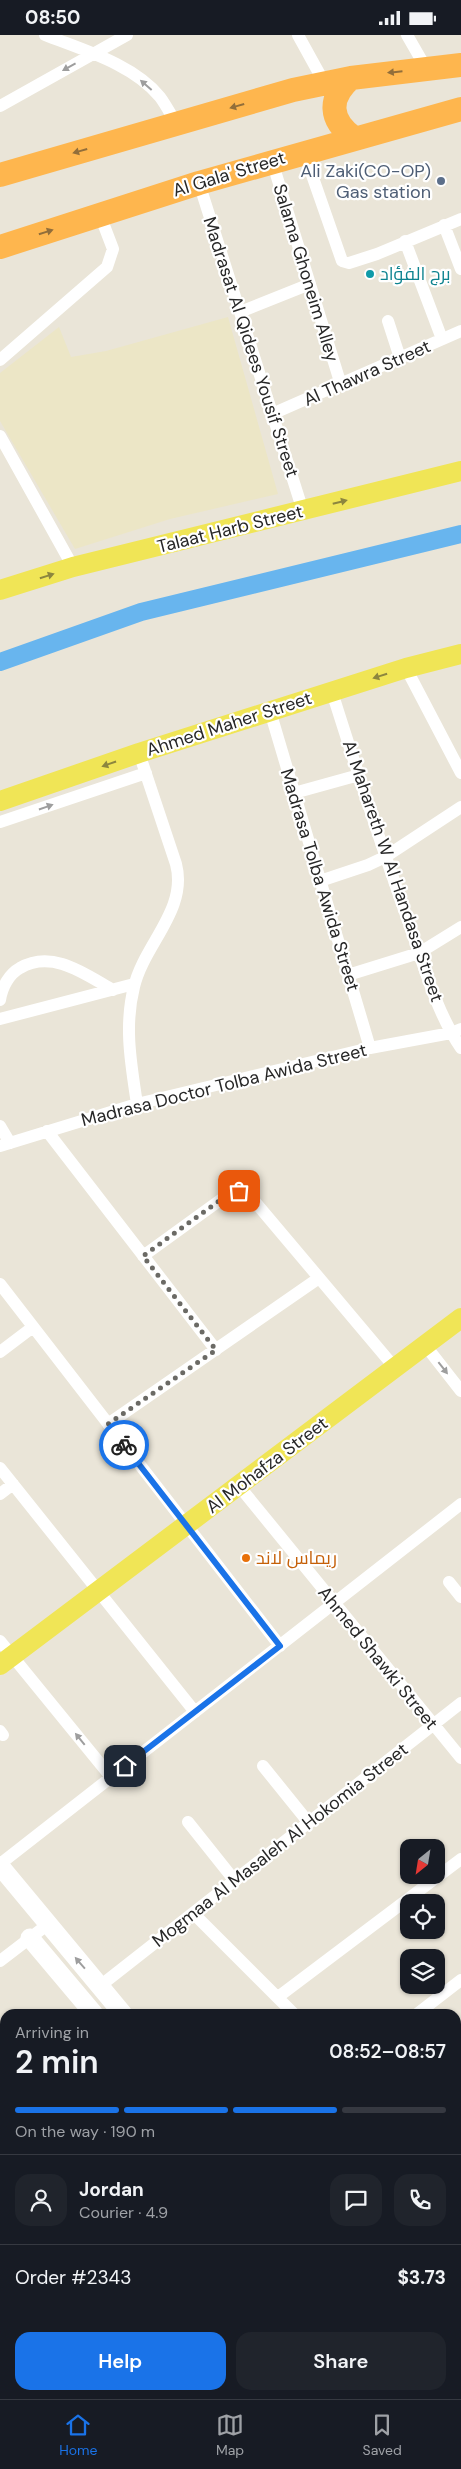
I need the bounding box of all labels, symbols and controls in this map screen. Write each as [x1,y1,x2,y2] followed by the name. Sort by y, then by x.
[25,5,80,30] text: 08:50
[62,63,75,72] one-way arrow
[387,68,403,76] one-way arrow
[140,80,153,91] one-way arrow
[229,103,244,111] one-way arrow
[170,145,288,203] street label: Al Gala' Street
[73,148,88,156] one-way arrow
[300,159,431,204] place label: Ali Zaki(CO-OP) Gas station
[435,175,447,187] marker: Ali Zaki(CO-OP) Gas station
[267,181,345,365] street label: Salama Ghoneim Alley
[197,214,305,480] street label: Madrasat Al Qidees Yousif Street
[39,228,54,235] one-way arrow
[380,262,451,286] place label: برج الفؤاد
[364,268,376,280] marker: برج الفؤاد
[300,334,434,412] street label: Al Thawra Street
[332,497,347,505] one-way arrow
[155,499,305,559] street label: Talaat Harb Street
[39,572,54,579] one-way arrow
[372,672,387,680] one-way arrow
[143,686,315,762] street label: Ahmed Maher Street
[337,737,449,1005] street label: Al Mahareth W Al Handasa Street
[101,760,116,768] one-way arrow
[275,766,365,994] street label: Madrasa Tolba Awida Street
[39,802,54,810] one-way arrow
[79,1038,369,1132] street label: Madrasa Doctor Tolba Awida Street
[218,1170,260,1212] pin
[225,1177,253,1205] icon: bag
[438,1361,448,1375] one-way arrow
[201,1411,333,1519] street label: Al Mohafza Street
[99,1420,149,1470] courier
[110,1431,138,1459] icon: bike
[256,1546,337,1570] place label: ريماس لاند
[240,1552,252,1564] marker: ريماس لاند
[313,1581,443,1735] street label: Ahmed Shawki Street
[75,1733,86,1746] one-way arrow
[147,1737,413,1953] street label: Mogmaa Al Masaleh Al Hokomia Street
[104,1745,146,1787] pin
[111,1752,139,1780] icon: home
[400,1839,445,1884] north arrow
[400,1839,445,1994] map controls
[400,1894,445,1939] button: locate
[400,1949,445,1994] button: layers
[74,1958,86,1970] one-way arrow
[15,2022,89,2043] text: Arriving in
[329,2039,446,2064] text: 08:52–08:57
[15,2041,99,2083] text: 2 min
[15,2121,155,2142] text: On the way · 190 m
[15,2174,67,2226] button: person
[330,2174,382,2226] button: chat
[394,2174,446,2226] button: phone
[79,2177,144,2202] text: Jordan
[79,2202,168,2223] text: Courier · 4.9
[15,2265,131,2290] text: Order #2343
[397,2265,446,2290] text: $3.73
[15,2332,226,2390] button: Help
[236,2332,446,2390] button: Share
[59,2411,97,2459] tab: Home
[216,2411,244,2459] tab: Map
[363,2411,402,2459] tab: Saved

